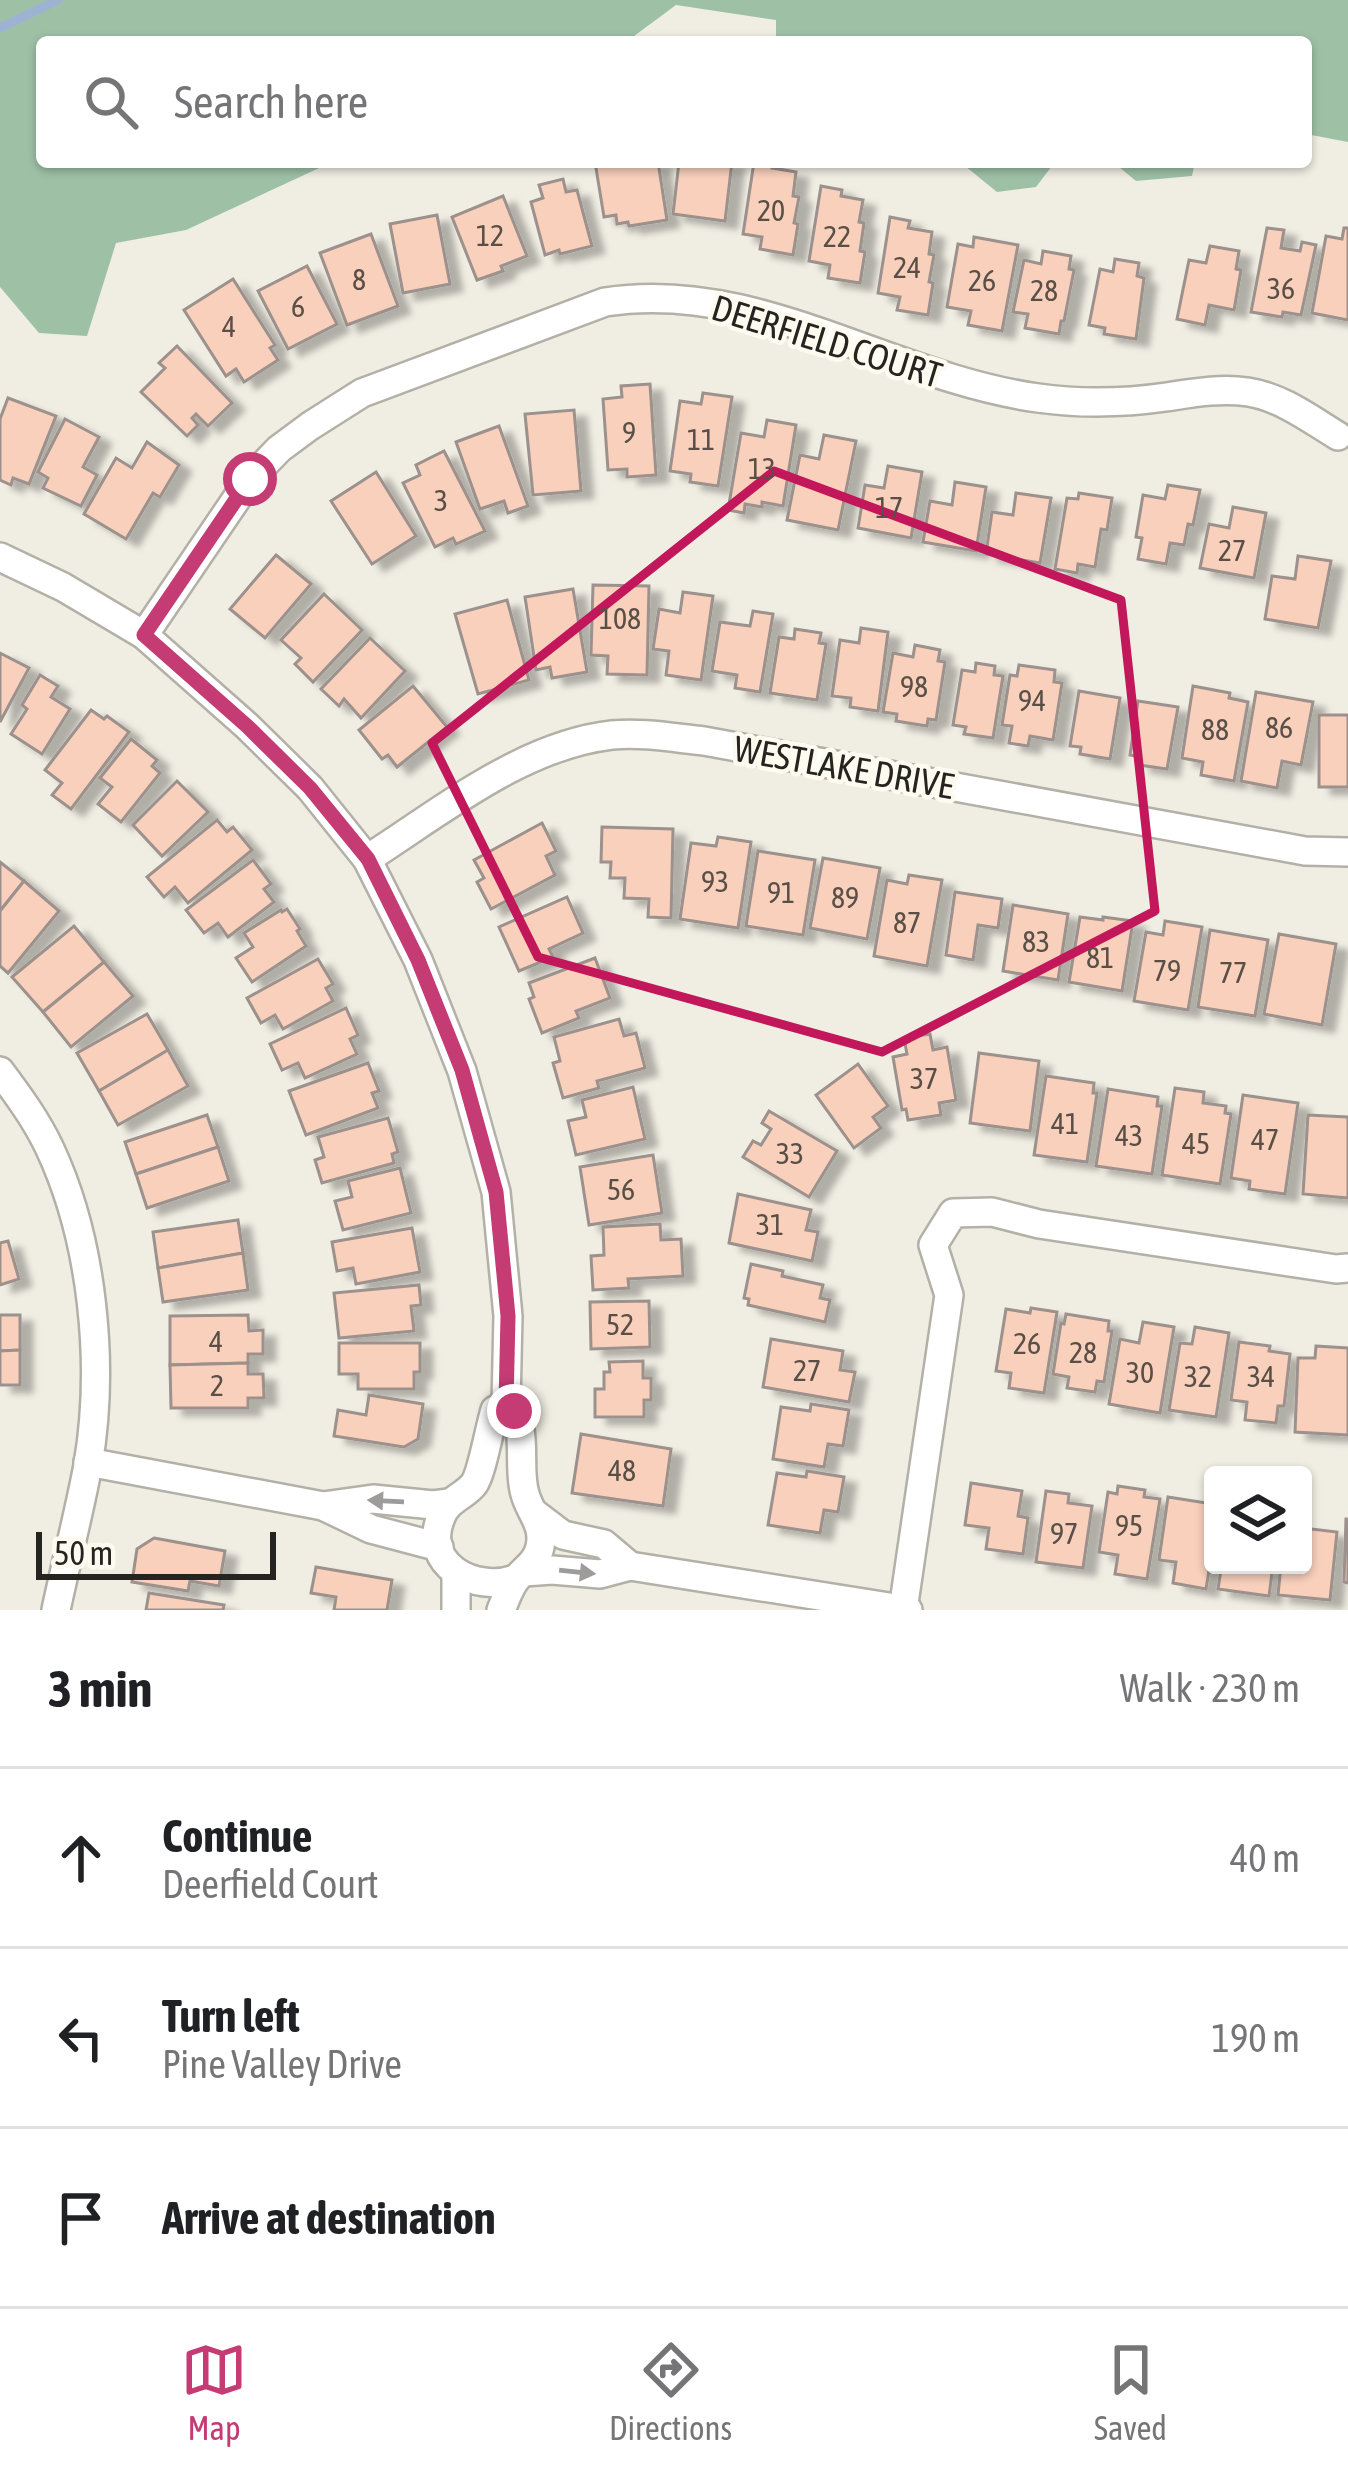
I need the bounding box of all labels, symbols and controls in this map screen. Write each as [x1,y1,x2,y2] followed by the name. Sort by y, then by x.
[36,36,1312,168] search box
[78,69,144,135] icon: search
[174,76,368,128] text: Search here
[757,193,785,227] house number: 20
[476,218,504,252] house number: 12
[823,219,851,253] house number: 22
[893,250,921,284] house number: 24
[352,262,366,296] house number: 8
[968,263,996,297] house number: 26
[1267,271,1295,305] house number: 36
[1030,273,1058,307] house number: 28
[707,286,947,396] street label: DEERFIELD COURT
[291,289,305,323] house number: 6
[222,309,236,343] house number: 4
[622,415,636,449] house number: 9
[687,422,715,456] house number: 11
[748,451,776,485] house number: 13
[223,452,277,506] route start
[434,483,448,517] house number: 3
[875,490,903,524] house number: 17
[1218,533,1246,567] house number: 27
[599,601,641,635] house number: 108
[900,669,928,703] house number: 98
[1018,683,1046,717] house number: 94
[1265,710,1293,744] house number: 86
[1201,712,1229,746] house number: 88
[731,727,957,807] street label: WESTLAKE DRIVE
[701,864,729,898] house number: 93
[767,875,795,909] house number: 91
[831,880,859,914] house number: 89
[893,905,921,939] house number: 87
[1022,924,1050,958] house number: 83
[1086,940,1114,974] house number: 81
[1153,953,1181,987] house number: 79
[1219,955,1247,989] house number: 77
[910,1061,938,1095] house number: 37
[1051,1106,1079,1140] house number: 41
[1115,1118,1143,1152] house number: 43
[1251,1122,1279,1156] house number: 47
[1182,1126,1210,1160] house number: 45
[776,1136,804,1170] house number: 33
[607,1172,635,1206] house number: 56
[756,1207,784,1241] house number: 31
[606,1307,634,1341] house number: 52
[209,1324,223,1358] house number: 4
[1013,1326,1041,1360] house number: 26
[1069,1335,1097,1369] house number: 28
[793,1353,821,1387] house number: 27
[1126,1355,1154,1389] house number: 30
[1184,1359,1212,1393] house number: 32
[1247,1359,1275,1393] house number: 34
[210,1368,224,1402] house number: 2
[487,1384,541,1438] route end
[608,1453,636,1487] house number: 48
[1204,1466,1312,1574] map controls
[1204,1466,1312,1574] button: layers
[366,1491,404,1510] one-way arrow
[1115,1508,1143,1542] house number: 95
[1050,1516,1078,1550] house number: 97
[36,1526,276,1579] scale bar
[54,1534,113,1572] text: 50 m
[559,1563,597,1582] one-way arrow
[48,1659,152,1718] text: 3 min
[1120,1666,1300,1710] text: Walk · 230 m
[162,1810,313,1862] text: Continue
[48,1825,114,1891] icon: ahead
[1230,1836,1300,1880] text: 40 m
[162,1862,378,1906] text: Deerfield Court
[162,1990,300,2042] text: Turn left
[48,2005,114,2071] icon: left
[1212,2016,1300,2060] text: 190 m
[162,2042,402,2086] text: Pine Valley Drive
[48,2185,114,2251] icon: arrive
[162,2192,496,2244] text: Arrive at destination
[181,2337,247,2447] tab: Map
[609,2337,732,2447] tab: Directions
[1094,2337,1167,2447] tab: Saved

